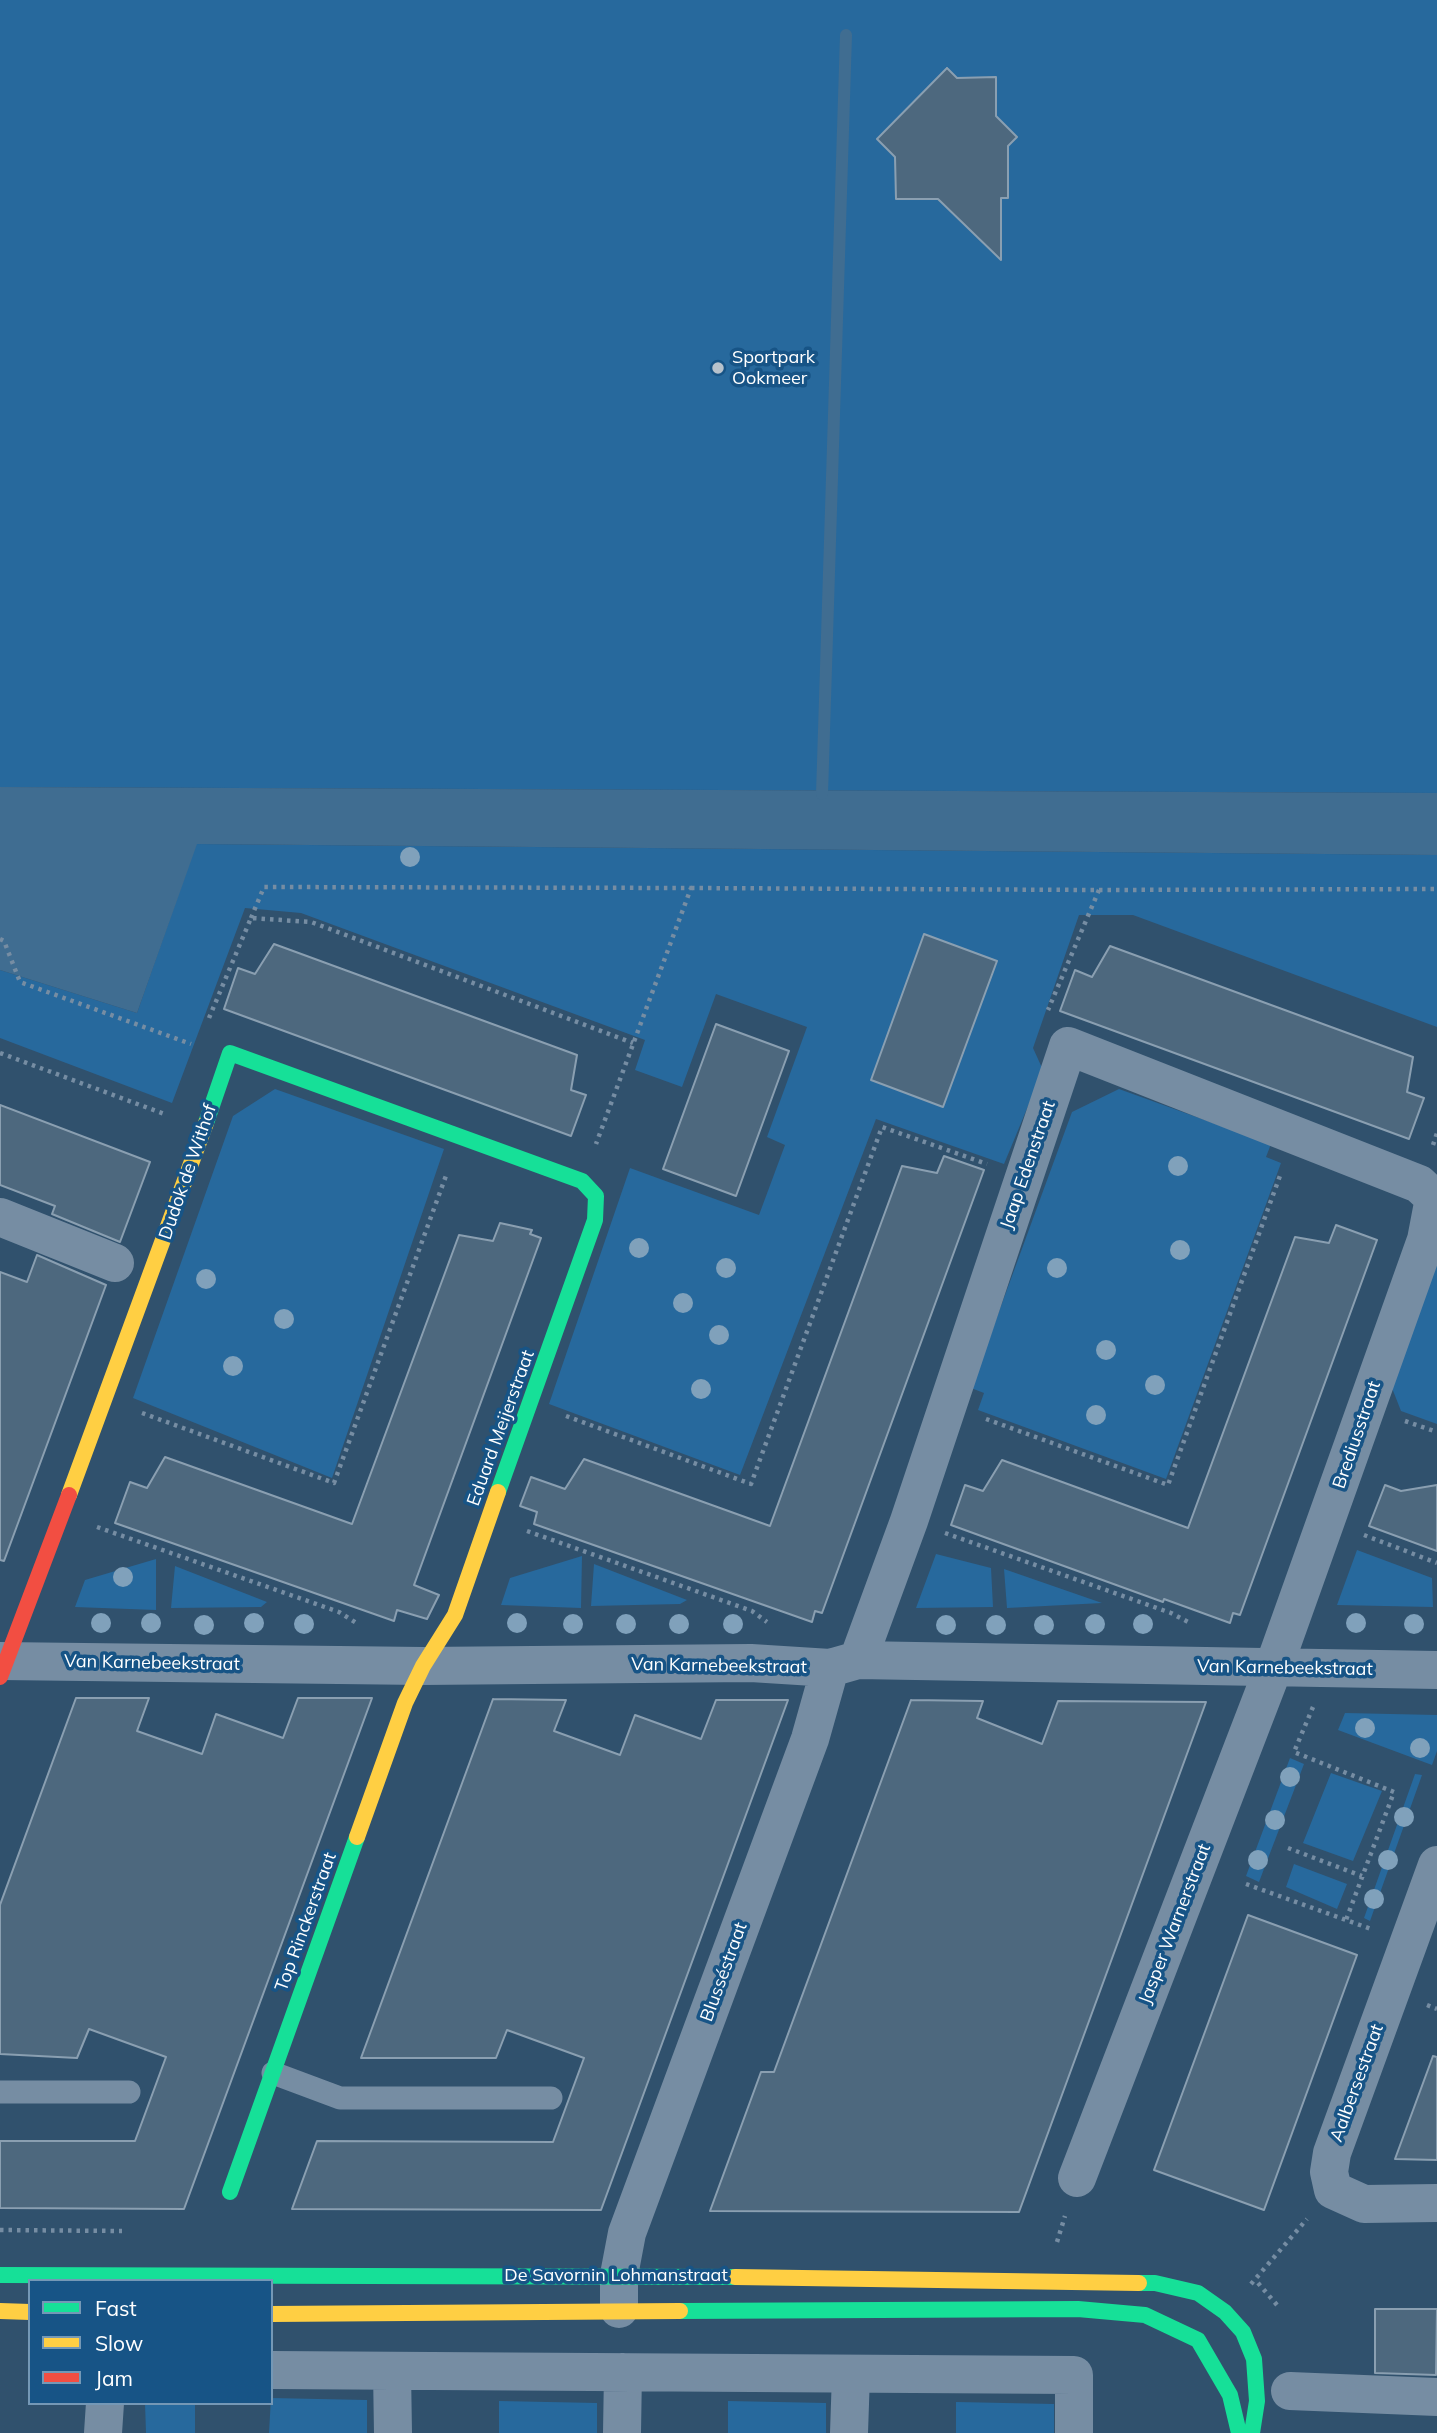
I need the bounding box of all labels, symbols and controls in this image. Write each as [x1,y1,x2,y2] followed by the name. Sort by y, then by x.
[732,347,815,390] place label: Sportpark Ookmeer
[710,360,726,376] marker: Sportpark Ookmeer
[996,1098,1060,1232] street label: Jaap Edenstraat
[155,1102,221,1242] street label: Dudok de Withof
[463,1347,539,1509] street label: Eduard Meijerstraat
[1329,1378,1385,1492] street label: Brediusstraat
[64,1651,240,1675] street label: Van Karnebeekstraat
[631,1654,807,1678] street label: Van Karnebeekstraat
[1197,1656,1373,1680] street label: Van Karnebeekstraat
[1134,1841,1216,2007] street label: Jasper Warnerstraat
[271,1850,341,1994] street label: Top Rinckerstraat
[696,1919,752,2025] street label: Blusséstraat
[1326,2021,1388,2145] street label: Aalbersestraat
[504,2265,728,2287] street label: De Savornin Lohmanstraat
[28,2279,273,2405] legend
[95,2295,137,2321] text: Fast
[95,2330,143,2356] text: Slow
[95,2365,133,2391] text: Jam

